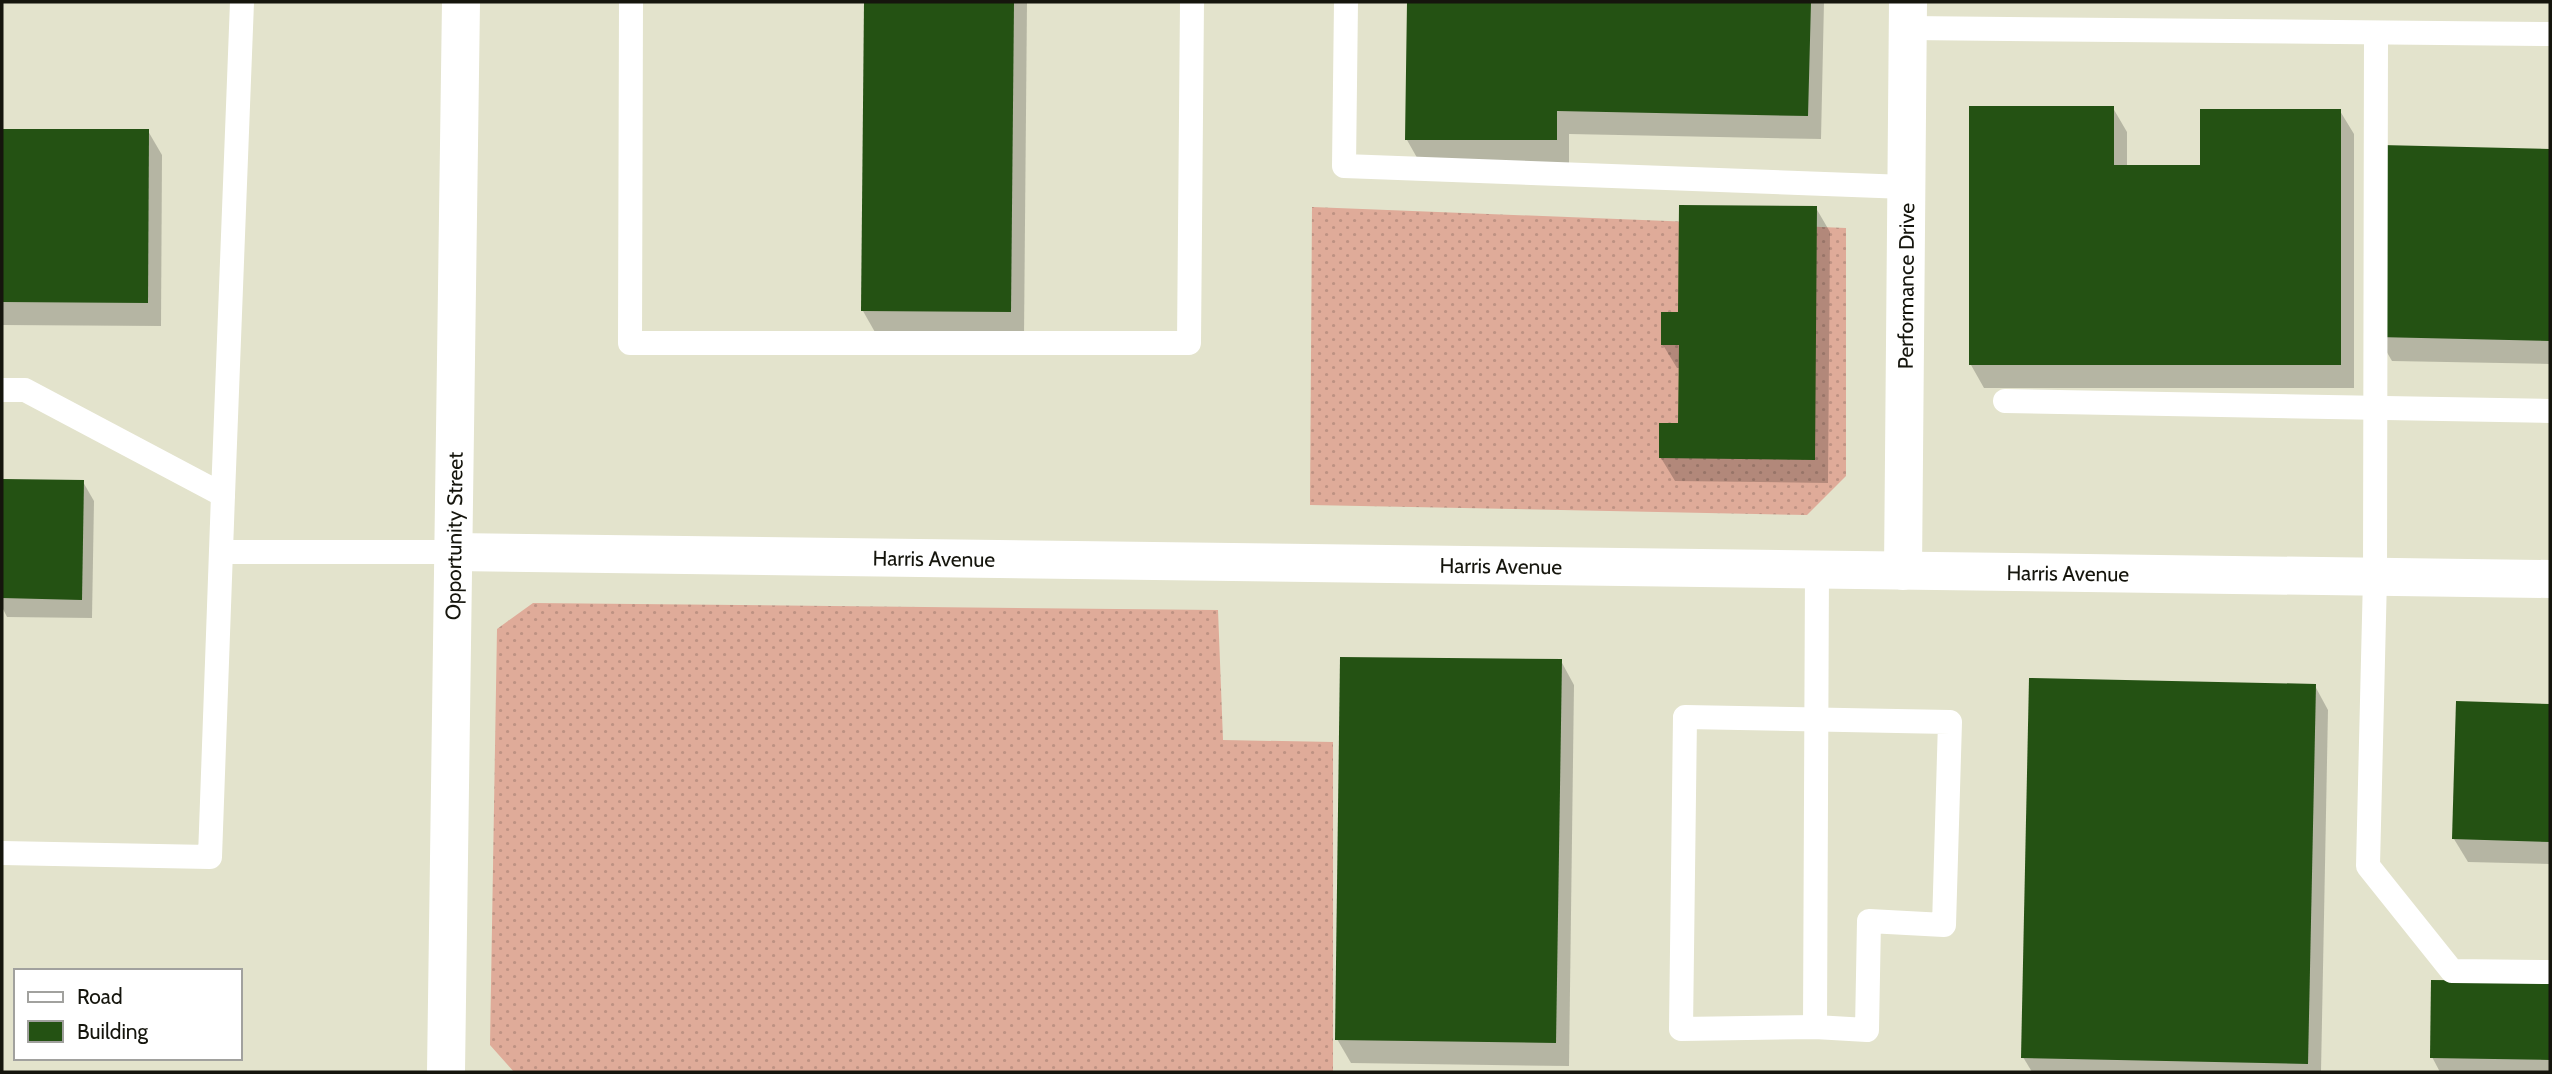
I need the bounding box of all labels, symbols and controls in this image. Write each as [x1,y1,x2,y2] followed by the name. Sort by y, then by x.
[1892,202,1919,369] street label: Performance Drive
[440,452,467,620] street label: Opportunity Street
[873,545,996,571] street label: Harris Avenue
[1439,552,1563,579] street label: Harris Avenue
[2006,560,2130,586] street label: Harris Avenue
[14,969,242,1060] legend
[77,984,123,1009] text: Road
[77,1019,149,1044] text: Building

